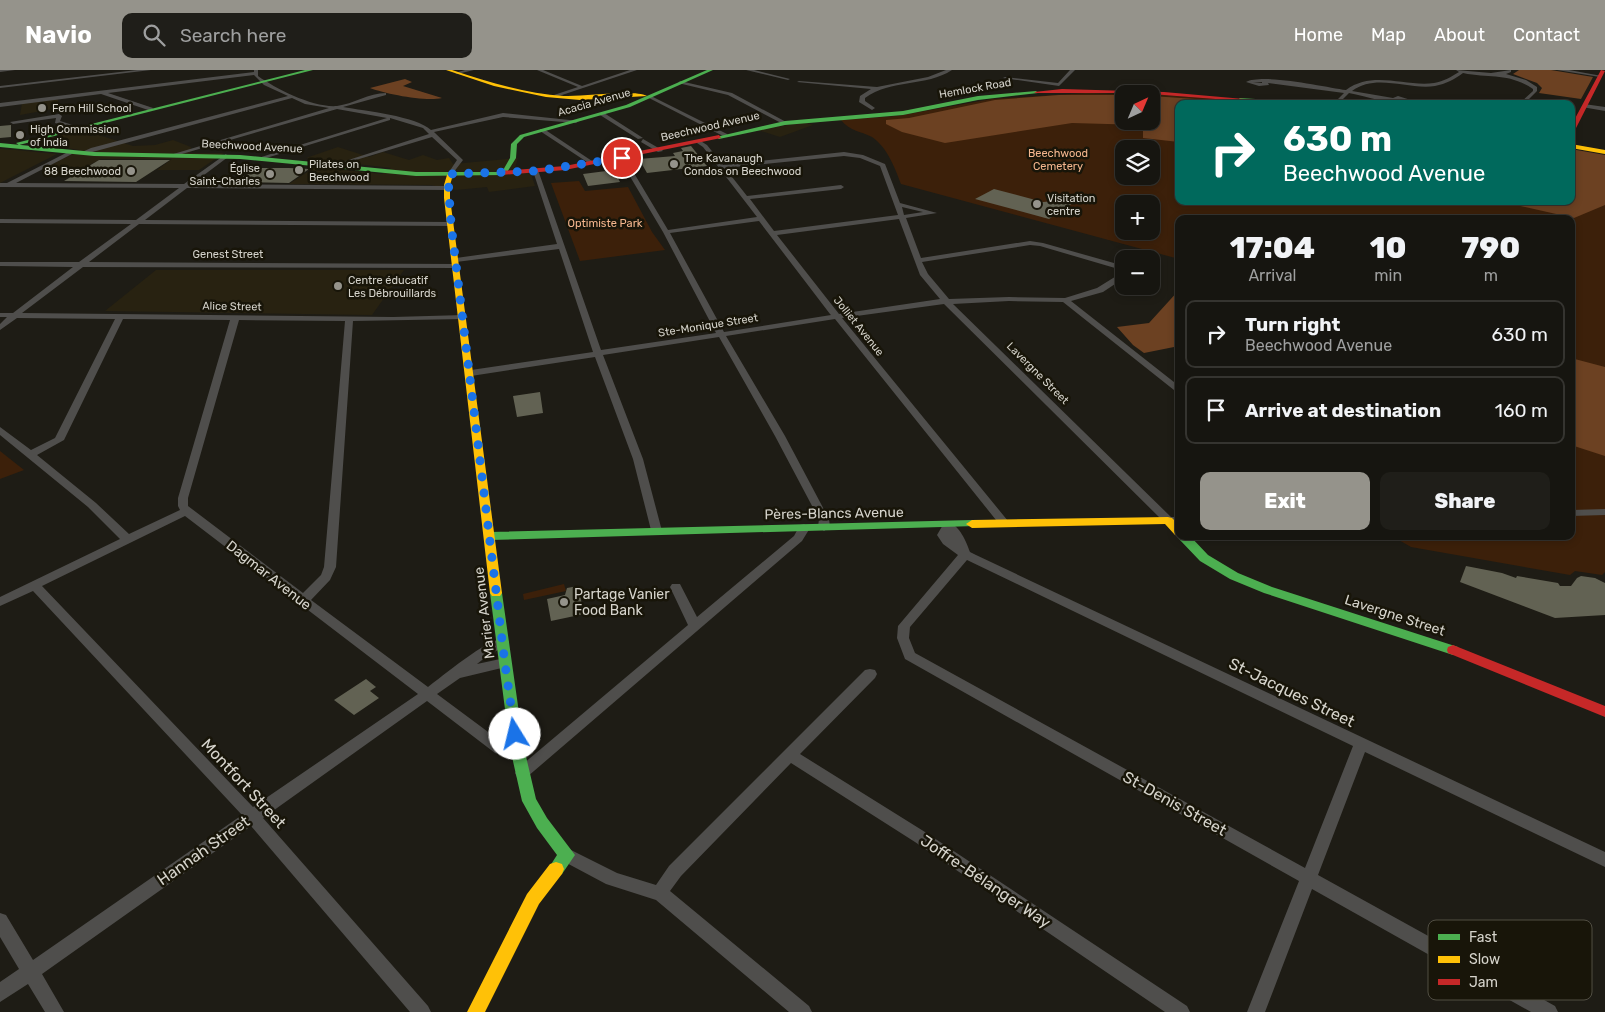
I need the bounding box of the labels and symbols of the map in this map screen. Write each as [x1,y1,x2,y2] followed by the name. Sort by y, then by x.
[938,76,1012,101] street label: Hemlock Road
[1115,85,1160,130] north arrow
[556,86,632,119] street label: Acacia Avenue
[36,102,48,114] marker: Fern Hill School
[52,102,131,115] place label: Fern Hill School
[659,109,761,144] street label: Beechwood Avenue
[30,123,119,149] place label: High Commission of India
[14,129,26,141] marker: High Commission of India
[201,137,303,156] street label: Beechwood Avenue
[601,137,643,179] pin
[1028,147,1088,173] park label: Beechwood Cemetery
[684,152,801,178] place label: The Kavanaugh Condos on Beechwood
[309,158,369,184] place label: Pilates on Beechwood
[668,158,680,170] marker: The Kavanaugh Condos on Beechwood
[190,162,260,188] place label: Église Saint-Charles
[293,164,305,176] marker: Pilates on Beechwood
[44,165,121,178] place label: 88 Beechwood
[125,165,137,177] marker: 88 Beechwood
[264,168,276,180] marker: Église Saint-Charles
[1047,192,1095,218] place label: Visitation centre
[1031,198,1043,210] marker: Visitation centre
[568,217,643,230] park label: Optimiste Park
[193,248,264,261] street label: Genest Street
[348,274,437,300] place label: Centre éducatif Les Débrouillards
[332,280,344,292] marker: Centre éducatif Les Débrouillards
[831,294,887,359] street label: Jolliet Avenue
[202,299,263,314] street label: Alice Street
[657,311,760,340] street label: Ste-Monique Street
[1004,340,1072,407] street label: Lavergne Street
[764,504,904,523] street label: Pères-Blancs Avenue
[223,537,315,614] street label: Dagmar Avenue
[470,566,499,660] street label: Marier Avenue
[574,586,670,619] place label: Partage Vanier Food Bank
[1342,591,1448,640] street label: Lavergne Street
[558,596,570,608] marker: Partage Vanier Food Bank
[1226,654,1358,731] street label: St-Jacques Street
[488,707,540,759] position arrow
[197,735,290,832] street label: Montfort Street
[1120,767,1230,840] street label: St-Denis Street
[153,812,253,889] street label: Hannah Street
[917,831,1054,932] street label: Joffre-Bélanger Way
[1428,920,1592,1000] legend
[1469,929,1498,946] text: Fast
[1469,951,1500,968] text: Slow
[1469,974,1498,991] text: Jam

